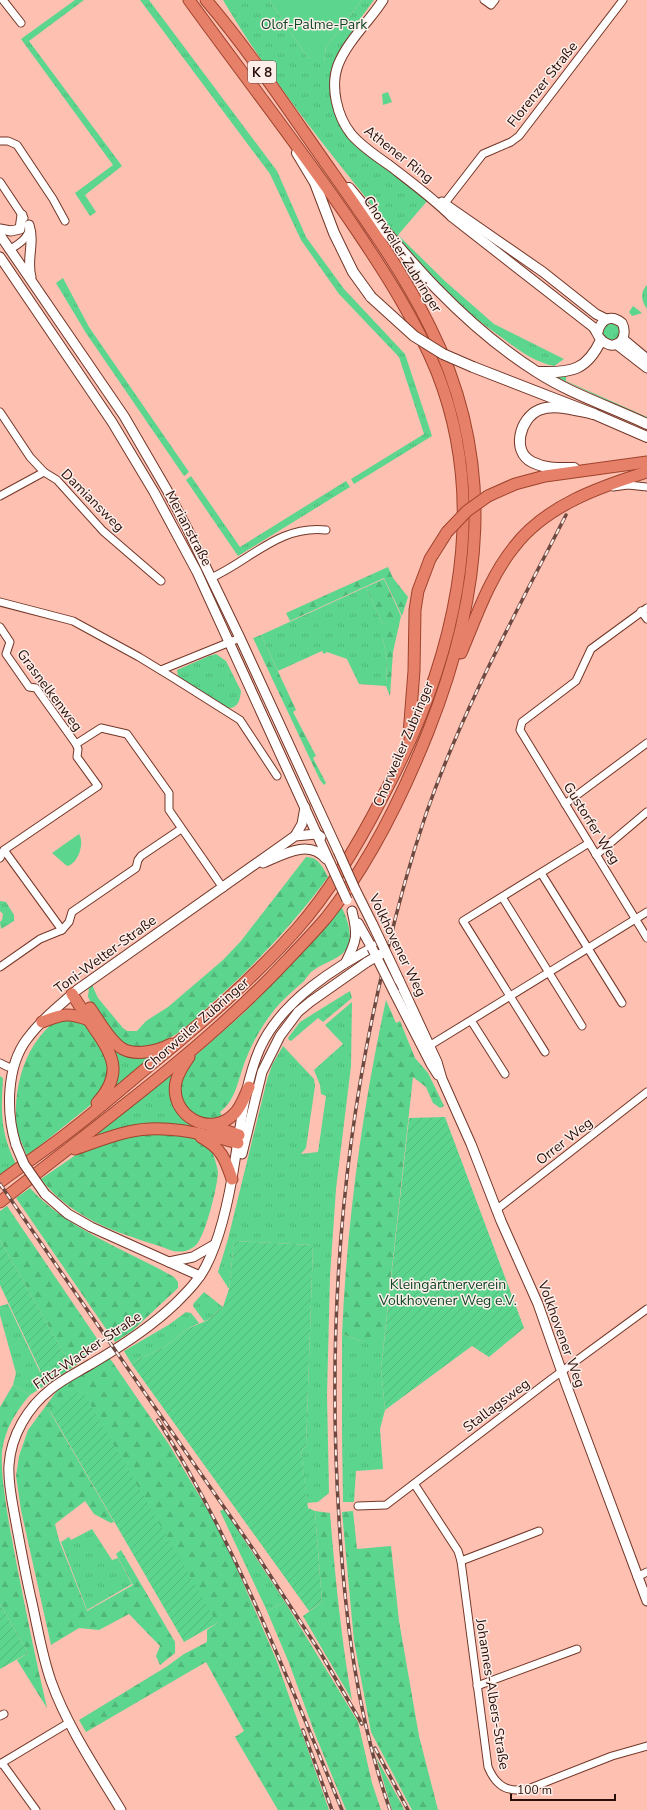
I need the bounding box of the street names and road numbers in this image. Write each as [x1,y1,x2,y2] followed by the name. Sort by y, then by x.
[503,37,582,131] street label: Florenzer Straße
[248,61,276,83] road number: K 8
[360,121,437,187] street label: Athener Ring
[359,192,446,316] street label: Chorweiler Zubringer
[57,465,128,536] street label: Damiansweg
[161,487,216,569] street label: Merianstraße
[12,645,87,735] street label: Grasnelkenweg
[369,679,438,810] street label: Chorweiler Zubringer
[559,779,624,868] street label: Gustorfer Weg
[364,890,431,1000] street label: Volkhovener Weg
[50,911,160,998] street label: Toni-Welter-Straße
[139,973,253,1076] street label: Chorweiler Zubringer
[532,1113,597,1169] street label: Orrer Weg
[533,1277,590,1390] street label: Volkhovener Weg
[29,1307,145,1394] street label: Fritz-Wacker-Straße
[459,1374,533,1437] street label: Stallagsweg
[471,1616,514,1771] street label: Johannes-Albers-Straße

